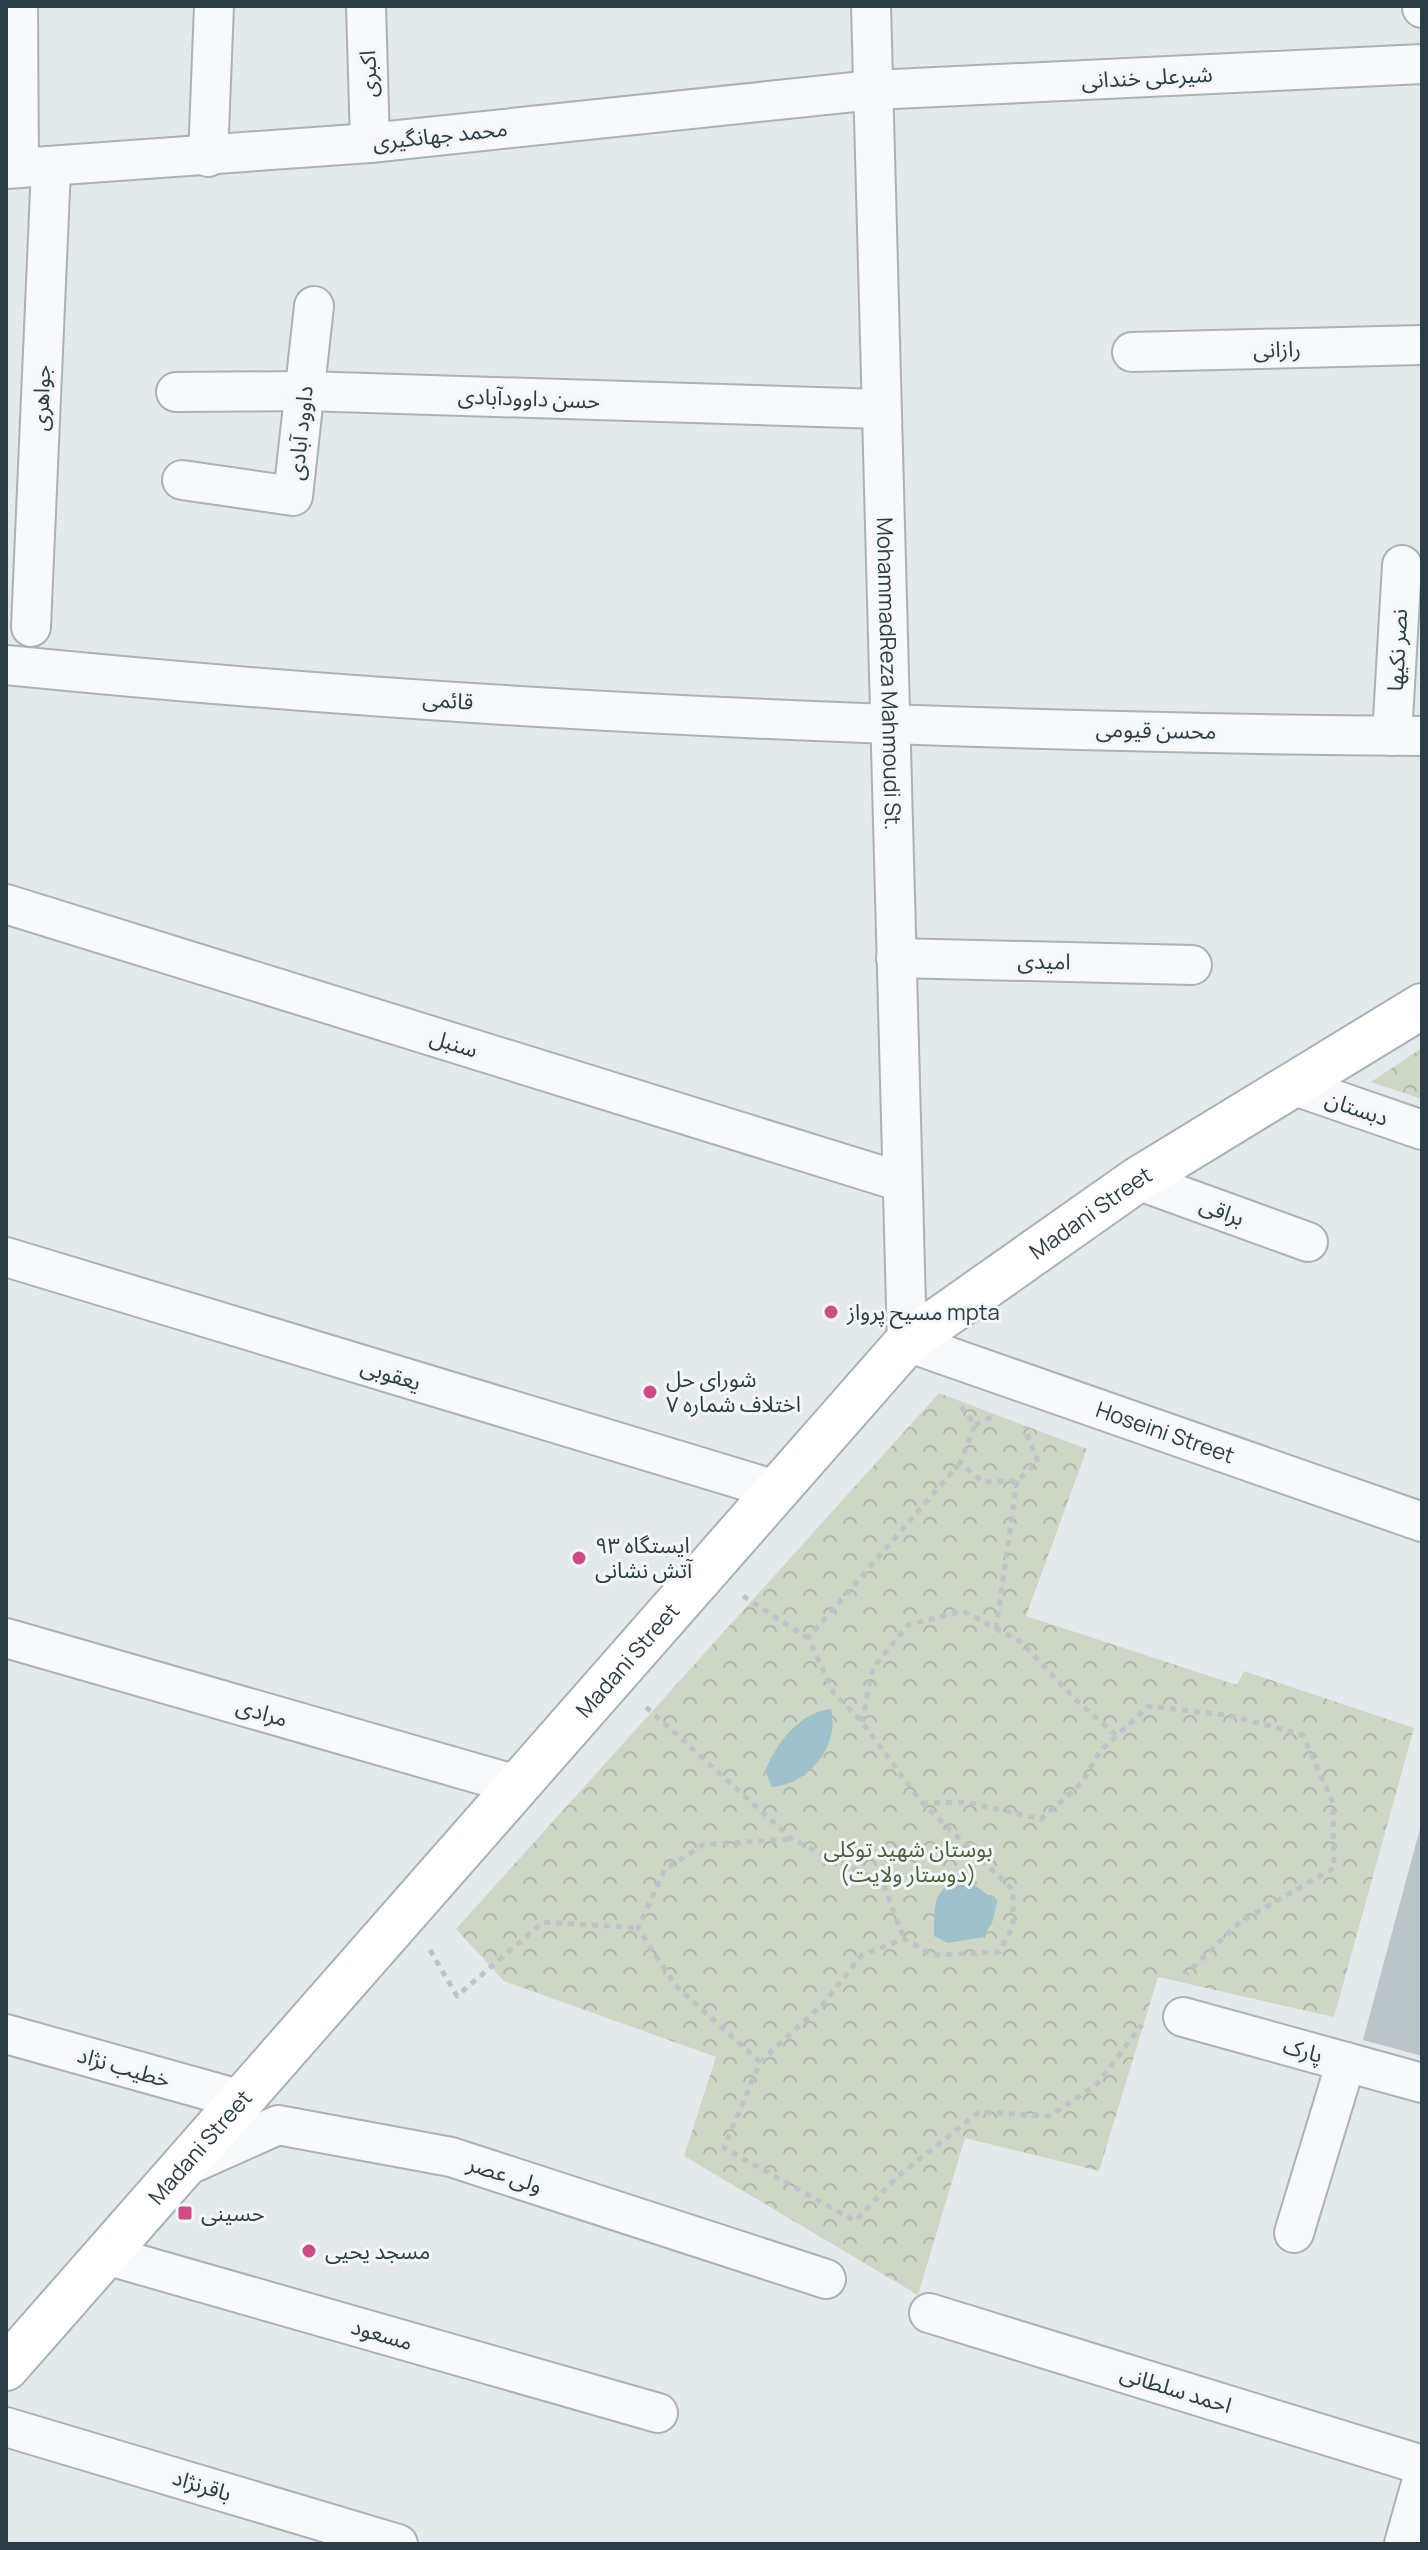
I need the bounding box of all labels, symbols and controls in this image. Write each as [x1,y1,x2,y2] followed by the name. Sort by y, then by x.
[352,50,384,98] street label: اکبری
[1081,59,1213,95] street label: شیرعلی خندانی
[371,113,509,157] street label: محمد جهانگیری
[1253,334,1301,364] street label: رازانی
[25,364,57,432] street label: جواهری
[457,381,601,415] street label: حسن داوودآبادی
[280,384,320,482] street label: داوود آبادی
[870,517,908,831] street label: MohammadReza Mahmoudi St.
[1380,608,1414,692] street label: نصر نکیها
[421,683,475,717] street label: قائمی
[1095,714,1217,746] street label: محسن قیومی
[1017,946,1071,976] street label: امیدی
[426,1022,482,1064] street label: سنبل
[1321,1083,1393,1133] street label: دبستان
[1023,1159,1158,1266] street label: Madani Street
[1196,1189,1248,1233] street label: براقی
[846,1297,1000,1329] place label: مسیح پرواز mpta
[822,1303,840,1321] marker: مسیح پرواز mpta
[357,1351,425,1397] street label: یعقوبی
[666,1364,801,1419] place label: شورای حل اختلاف شماره ۷
[641,1383,659,1401] marker: شورای حل اختلاف شماره ۷
[1092,1394,1239,1470] street label: Hoseini Street
[595,1530,694,1585] place label: ایستگاه ۹۳ آتش نشانی
[570,1549,588,1567] marker: ایستگاه ۹۳ آتش نشانی
[569,1596,686,1724] street label: Madani Street
[233,1690,291,1734] street label: مرادی
[823,1834,993,1889] park label: بوستان شهید توکلی (دوستار ولایت)
[1280,2030,1326,2070] street label: پارک
[74,2039,174,2095] street label: خطیب نژاد
[141,2083,259,2211] street label: Madani Street
[463,2148,546,2200] street label: ولی عصر
[201,2198,265,2228] place label: حسینی
[176,2204,194,2222] marker: حسینی
[325,2236,430,2266] place label: مسجد یحیی
[300,2242,318,2260] marker: مسجد یحیی
[348,2311,416,2357] street label: مسعود
[1117,2358,1235,2420] street label: احمد سلطانی
[169,2462,235,2508] street label: باقرنژاد

